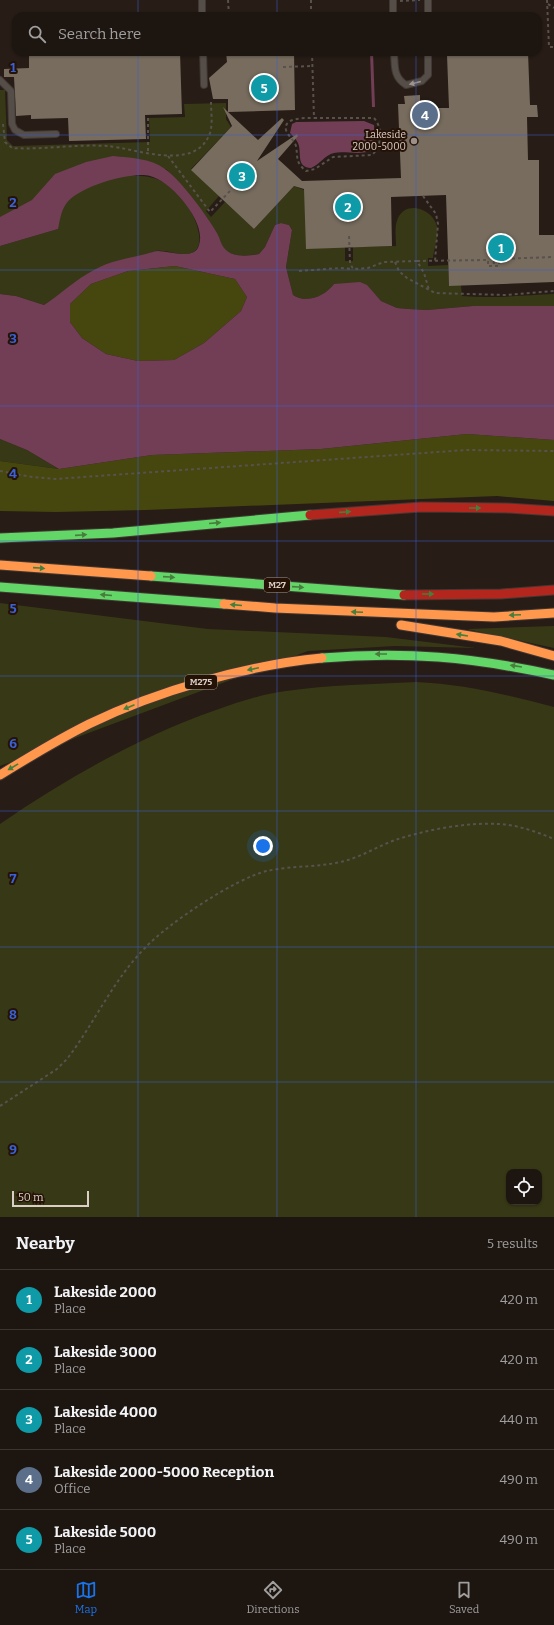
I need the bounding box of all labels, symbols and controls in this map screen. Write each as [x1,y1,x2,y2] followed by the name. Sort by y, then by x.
[12,12,542,56] search box
[26,23,48,45] icon: search
[58,25,141,43] text: Search here
[10,60,16,75] text: 1
[251,73,277,103] pin: 5
[409,80,421,86] one-way arrow
[412,100,438,130] pin: 4
[353,129,406,153] place label: Lakeside 2000-5000
[409,136,419,146] marker: Lakeside 2000-5000
[229,161,255,191] pin: 3
[335,192,361,222] pin: 2
[9,195,17,210] text: 2
[488,233,514,263] pin: 1
[9,331,17,346] text: 3
[9,466,17,481] text: 4
[469,505,482,511] one-way arrow
[339,509,351,516] one-way arrow
[209,519,221,526] one-way arrow
[75,531,87,538] one-way arrow
[33,564,45,571] one-way arrow
[163,574,175,581] one-way arrow
[264,578,290,592] road number: M27
[292,583,304,590] one-way arrow
[422,591,434,598] one-way arrow
[100,592,112,599] one-way arrow
[9,601,17,616] text: 5
[230,602,242,609] one-way arrow
[351,608,363,615] one-way arrow
[509,612,521,619] one-way arrow
[456,632,468,638] one-way arrow
[374,651,387,657] one-way arrow
[510,663,522,669] one-way arrow
[246,666,259,672] one-way arrow
[185,675,217,689] road number: M275
[123,704,134,710] one-way arrow
[9,736,17,751] text: 6
[7,763,19,770] one-way arrow
[253,836,273,856] your location
[10,871,17,886] text: 7
[9,1007,17,1022] text: 8
[9,1142,17,1157] text: 9
[506,1169,542,1205] map controls
[506,1169,542,1205] button: locate
[12,1189,89,1208] scale bar
[18,1191,44,1204] text: 50 m
[16,1233,75,1254] text: Nearby
[487,1236,538,1251] text: 5 results
[54,1283,157,1301] text: Lakeside 2000
[26,1292,32,1307] text: 1
[500,1292,538,1307] text: 420 m
[54,1301,86,1316] text: Place
[54,1343,157,1361] text: Lakeside 3000
[25,1352,33,1367] text: 2
[500,1352,538,1367] text: 420 m
[54,1361,86,1376] text: Place
[54,1403,157,1421] text: Lakeside 4000
[25,1412,33,1427] text: 3
[499,1412,538,1427] text: 440 m
[54,1421,86,1436] text: Place
[54,1463,274,1481] text: Lakeside 2000-5000 Reception
[25,1472,33,1487] text: 4
[499,1472,538,1487] text: 490 m
[54,1481,90,1496] text: Office
[54,1523,156,1541] text: Lakeside 5000
[25,1532,33,1547] text: 5
[499,1532,538,1547] text: 490 m
[54,1541,86,1556] text: Place
[75,1579,97,1616] tab: Map
[247,1579,299,1616] tab: Directions
[449,1579,479,1616] tab: Saved

